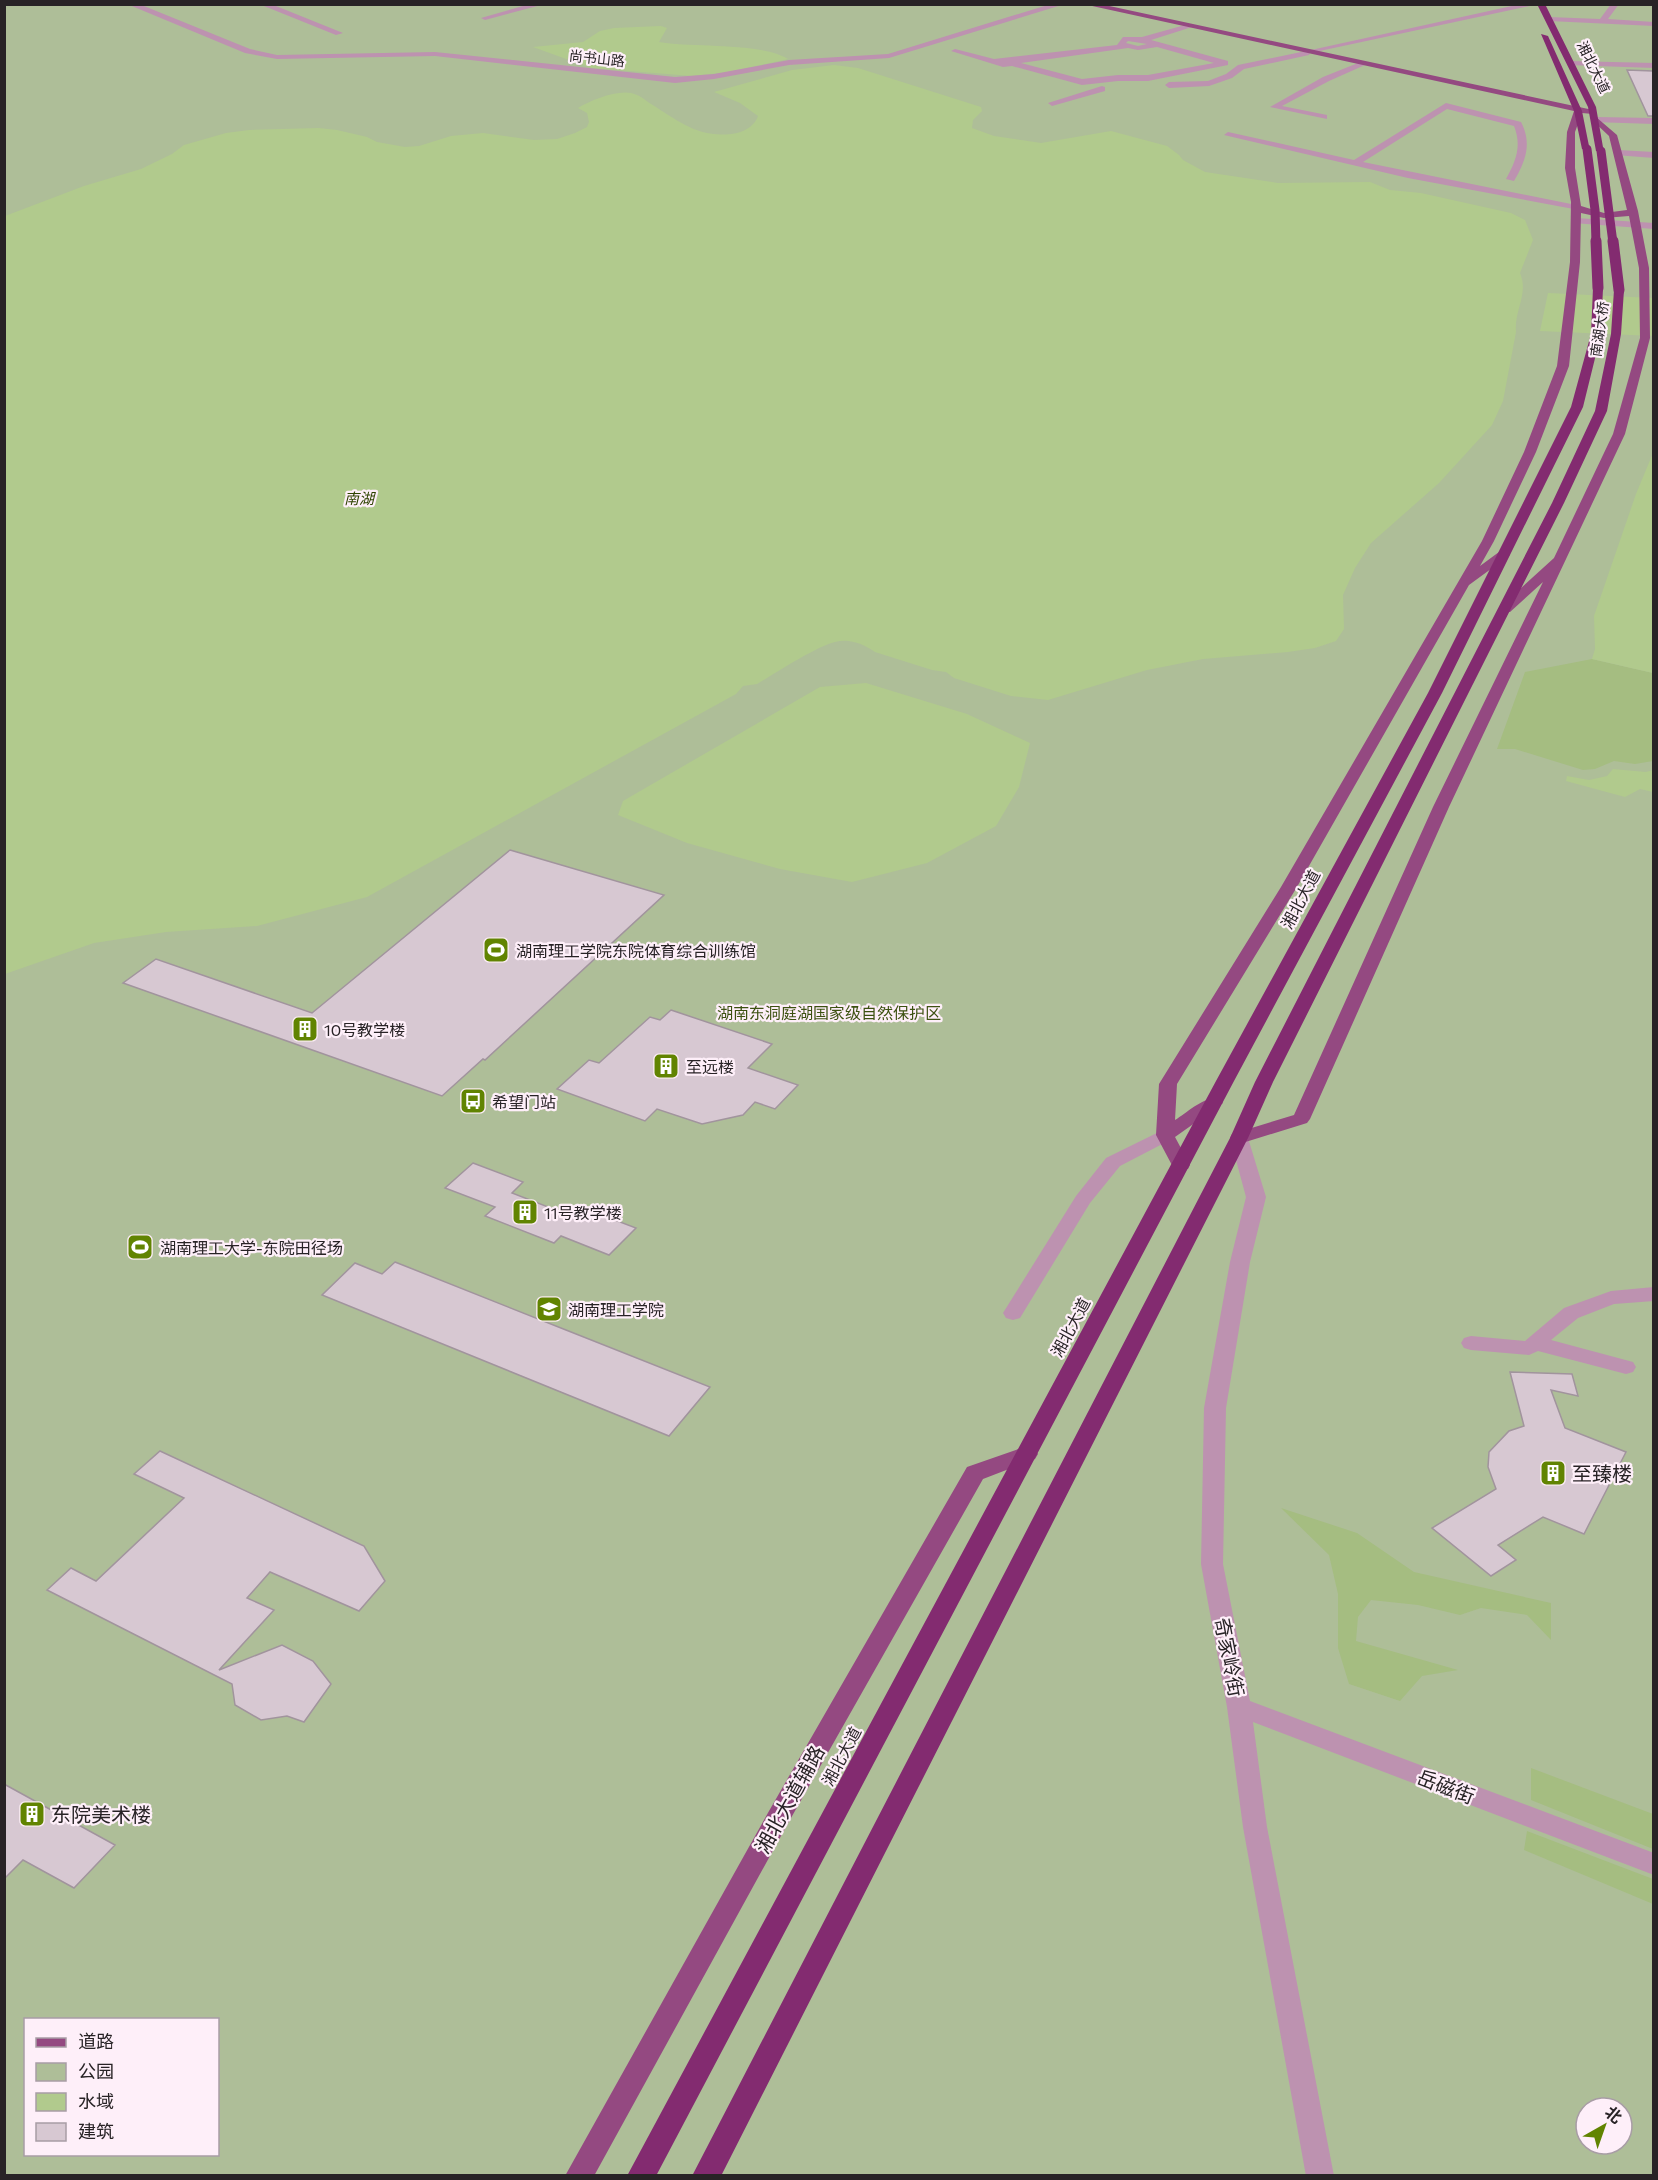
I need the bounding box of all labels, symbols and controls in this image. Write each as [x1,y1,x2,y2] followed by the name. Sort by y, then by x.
[1574,38,1614,96] street label: 湘北大道
[568,47,626,69] street label: 尚书山路
[1587,300,1611,358] street label: 南湖大桥
[344,489,376,507] water label: 南湖
[1277,866,1323,932] street label: 湘北大道
[481,935,511,965] sports icon: 湖南理工学院东院体育综合训练馆
[516,941,756,960] place label: 湖南理工学院东院体育综合训练馆
[717,1003,941,1022] park label: 湖南东洞庭湖国家级自然保护区
[290,1014,320,1044] building icon: 10号教学楼
[324,1020,405,1039] place label: 10号教学楼
[651,1051,681,1081] building icon: 至远楼
[686,1057,734,1076] place label: 至远楼
[458,1086,488,1116] bus stop icon: 希望门站
[492,1092,556,1111] place label: 希望门站
[510,1197,540,1227] building icon: 11号教学楼
[544,1203,622,1222] place label: 11号教学楼
[125,1232,155,1262] sports icon: 湖南理工大学-东院田径场
[160,1238,343,1257] place label: 湖南理工大学-东院田径场
[534,1294,564,1324] school or university icon: 湖南理工学院
[1047,1294,1093,1360] street label: 湘北大道
[568,1300,664,1319] place label: 湖南理工学院
[1538,1458,1568,1488] building icon: 至臻楼
[1572,1461,1632,1485] place label: 至臻楼
[1211,1615,1249,1699] street label: 奇家岭街
[818,1723,864,1789] street label: 湘北大道
[749,1741,829,1857] street label: 湘北大道辅路
[1414,1764,1478,1808] street label: 岳磁街
[17,1799,47,1829] building icon: 东院美术楼
[51,1802,151,1826] place label: 东院美术楼
[24,2018,219,2156] legend
[78,2030,114,2052] text: 道路
[78,2060,114,2082] text: 公园
[78,2090,114,2112] text: 水域
[1574,2096,1634,2156] north arrow
[1602,2102,1626,2127] text: 北
[78,2120,114,2142] text: 建筑

